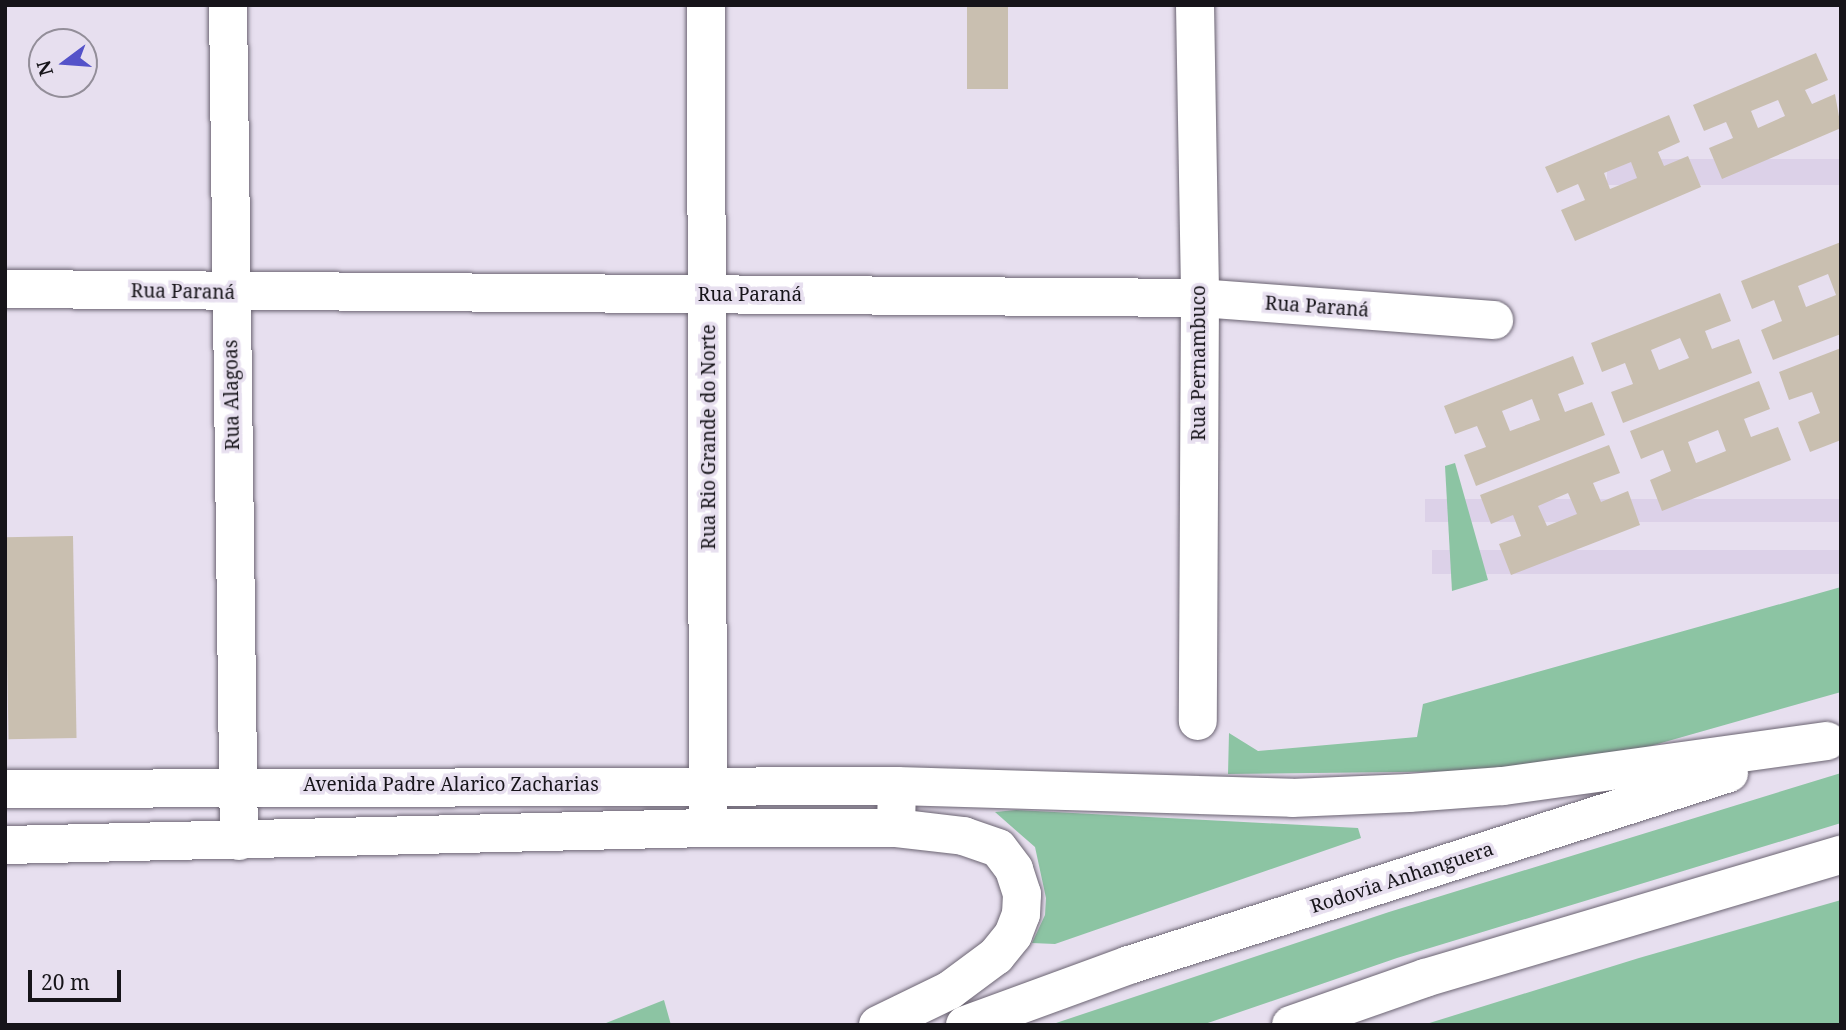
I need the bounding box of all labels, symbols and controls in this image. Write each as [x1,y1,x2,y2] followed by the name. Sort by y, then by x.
[28,28,98,98] north arrow
[30,57,59,79] text: N
[131,280,235,304] street label: Rua Paraná
[698,284,802,306] street label: Rua Paraná
[1188,285,1210,441] street label: Rua Pernambuco
[1264,292,1370,322] street label: Rua Paraná
[698,324,720,550] street label: Rua Rio Grande do Norte
[220,340,244,450] street label: Rua Alagoas
[303,774,599,796] street label: Avenida Padre Alarico Zacharias
[1308,838,1496,918] street label: Rodovia Anhanguera
[32,956,124,1000] scale bar
[41,968,90,996] text: 20 m

